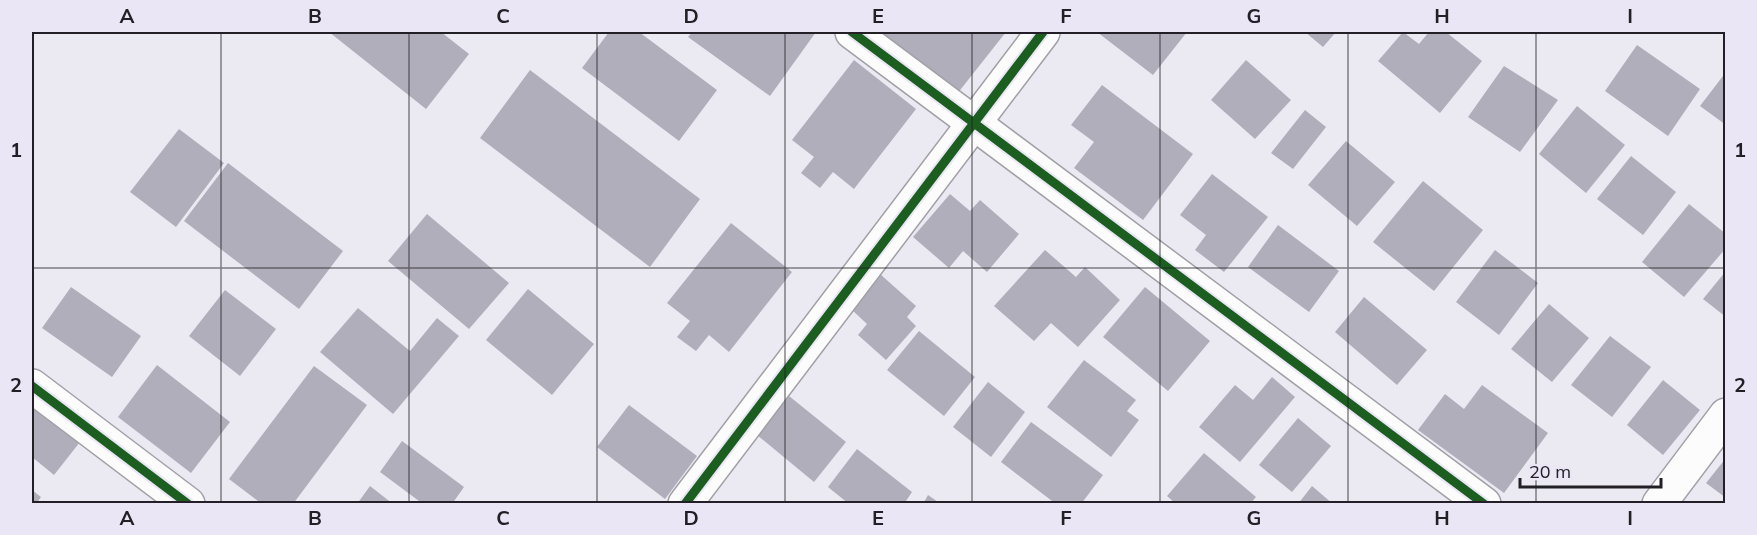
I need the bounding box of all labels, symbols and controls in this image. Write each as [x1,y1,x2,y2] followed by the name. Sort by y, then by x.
[120,3,135,28] text: A
[308,3,322,28] text: B
[496,3,510,28] text: C
[683,3,699,28] text: D
[872,3,884,28] text: E
[1060,3,1072,28] text: F
[1247,3,1261,28] text: G
[1434,3,1450,28] text: H
[1627,3,1633,28] text: I
[10,137,22,162] text: 1
[1734,137,1746,162] text: 1
[10,372,22,397] text: 2
[1734,372,1746,397] text: 2
[1520,451,1661,489] scale bar
[1529,460,1571,483] text: 20 m
[120,505,135,530] text: A
[308,505,322,530] text: B
[496,505,510,530] text: C
[683,505,699,530] text: D
[872,505,884,530] text: E
[1060,505,1072,530] text: F
[1247,505,1261,530] text: G
[1434,505,1450,530] text: H
[1627,505,1633,530] text: I

